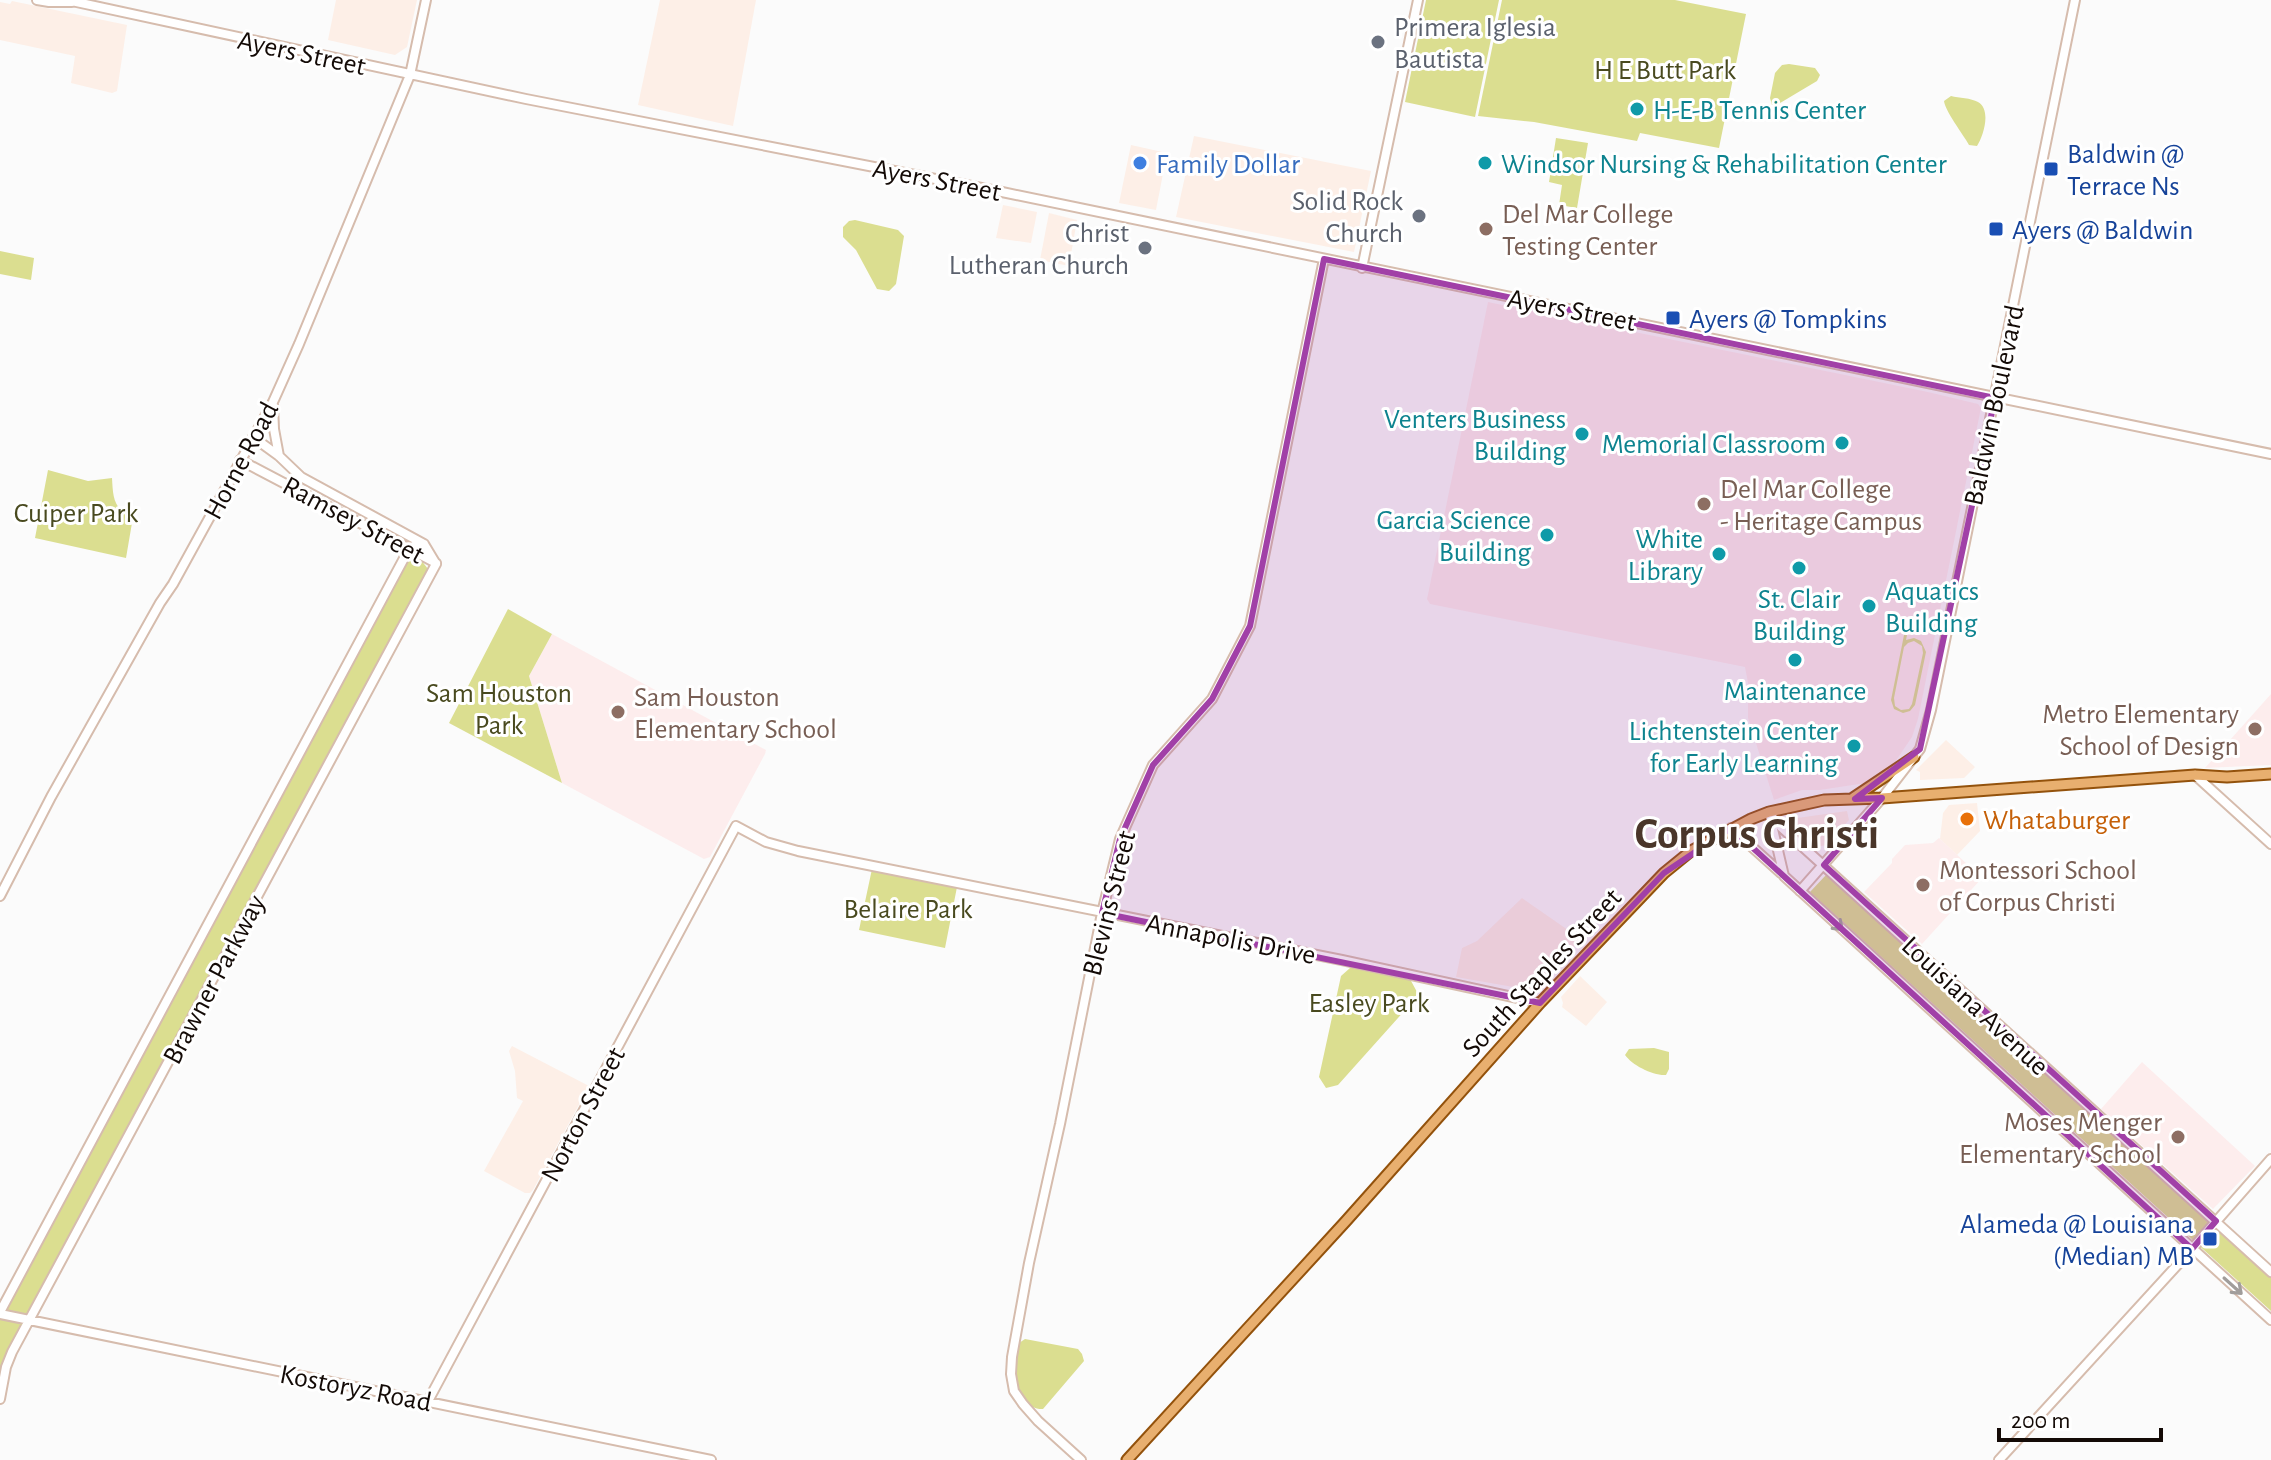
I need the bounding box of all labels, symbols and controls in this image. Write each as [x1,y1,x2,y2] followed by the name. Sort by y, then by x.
[1394,14,1556,74] place label: Primera Iglesia Bautista
[235,27,368,81] street label: Ayers Street
[1369,33,1387,51] marker: Primera Iglesia Bautista
[1594,57,1736,85] park label: H E Butt Park
[1653,97,1866,125] place label: H-E-B Tennis Center
[1628,100,1646,118] marker: H-E-B Tennis Center
[2067,141,2184,201] place label: Baldwin @ Terrace Ns
[1156,151,1300,179] place label: Family Dollar
[1501,151,1947,179] place label: Windsor Nursing & Rehabilitation Center
[1131,154,1149,172] marker: Family Dollar
[1476,154,1494,172] marker: Windsor Nursing & Rehabilitation Center
[870,155,1003,207] street label: Ayers Street
[2042,160,2060,178] marker: Baldwin @ Terrace Ns
[1292,188,1403,248] place label: Solid Rock Church
[1502,201,1673,261] place label: Del Mar College Testing Center
[1410,207,1428,225] marker: Solid Rock Church
[2012,217,2193,245] place label: Ayers @ Baldwin
[949,220,1129,280] place label: Christ Lutheran Church
[1477,220,1495,238] marker: Del Mar College Testing Center
[1987,220,2005,238] marker: Ayers @ Baldwin
[1136,239,1154,257] marker: Christ Lutheran Church
[1505,285,1638,337] street label: Ayers Street
[1960,303,2030,508] street label: Baldwin Boulevard
[1689,306,1887,334] place label: Ayers @ Tompkins
[1664,309,1682,327] marker: Ayers @ Tompkins
[199,398,284,524] street label: Horne Road
[1384,406,1566,466] place label: Venters Business Building
[1573,425,1591,443] marker: Venters Business Building
[1602,431,1826,459] place label: Memorial Classroom
[1833,434,1851,452] marker: Memorial Classroom
[278,472,428,570] street label: Ramsey Street
[1720,476,1922,536] place label: Del Mar College - Heritage Campus
[1695,495,1713,513] marker: Del Mar College - Heritage Campus
[14,500,138,528] park label: Cuiper Park
[1376,507,1531,567] place label: Garcia Science Building
[1538,526,1556,544] marker: Garcia Science Building
[1628,526,1703,586] place label: White Library
[1710,545,1728,563] marker: White Library
[1790,559,1808,577] marker: St. Clair Building
[1885,578,1979,638] place label: Aquatics Building
[1753,586,1846,646] place label: St. Clair Building
[1860,597,1878,615] marker: Aquatics Building
[1786,651,1804,669] marker: Maintenance
[1724,678,1866,706] place label: Maintenance
[426,680,572,740] park label: Sam Houston Park
[634,684,837,744] place label: Sam Houston Elementary School
[2042,701,2239,761] place label: Metro Elementary School of Design
[609,703,627,721] marker: Sam Houston Elementary School
[1629,718,1838,778] place label: Lichtenstein Center for Early Learning
[2246,720,2264,738] marker: Metro Elementary School of Design
[1845,737,1863,755] marker: Lichtenstein Center for Early Learning
[1983,807,2130,835] place label: Whataburger
[1958,810,1976,828] marker: Whataburger
[1635,813,1879,857] district label: Corpus Christi
[1078,828,1142,979] street label: Blevins Street
[1939,857,2137,917] place label: Montessori School of Corpus Christi
[1914,876,1932,894] marker: Montessori School of Corpus Christi
[1458,884,1627,1063] street label: South Staples Street
[158,891,271,1069] street label: Brawner Parkway
[843,896,973,924] park label: Belaire Park
[1143,910,1318,970] street label: Annapolis Drive
[1824,912,1844,930] one-way arrow
[1896,932,2053,1081] street label: Louisiana Avenue
[1309,990,1430,1018] park label: Easley Park
[537,1043,631,1187] street label: Norton Street
[1959,1109,2162,1169] place label: Moses Menger Elementary School
[2169,1128,2187,1146] marker: Moses Menger Elementary School
[1960,1211,2194,1271] place label: Alameda @ Louisiana (Median) MB
[2201,1230,2219,1248] marker: Alameda @ Louisiana (Median) MB
[2222,1277,2242,1295] one-way arrow
[277,1361,434,1417] street label: Kostoryz Road
[1999,1392,2161,1442] scale bar
[2011,1409,2070,1433] text: 200 m

